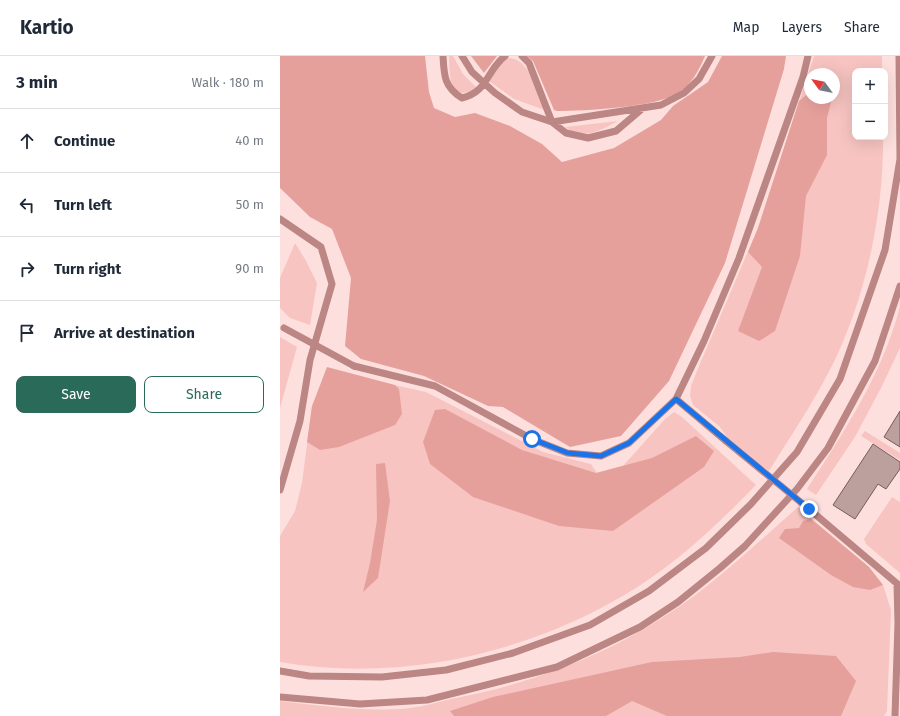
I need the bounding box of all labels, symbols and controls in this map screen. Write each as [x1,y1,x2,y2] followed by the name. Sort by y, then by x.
[20,16,74,39] text: Kartio
[733,19,759,36] text: Map
[781,19,822,36] text: Layers
[844,19,880,36] text: Share
[804,68,840,104] north arrow
[852,68,888,140] map controls
[852,68,888,104] button: +
[16,72,58,93] text: 3 min
[192,75,264,90] text: Walk · 180 m
[852,104,888,140] button: −
[16,130,38,152] icon: ahead
[54,132,115,150] text: Continue
[235,133,264,148] text: 40 m
[16,194,38,216] icon: left
[54,196,112,214] text: Turn left
[236,197,264,212] text: 50 m
[16,258,38,280] icon: right
[54,260,121,278] text: Turn right
[235,261,264,276] text: 90 m
[16,322,38,344] icon: arrive
[54,324,195,342] text: Arrive at destination
[16,376,136,413] button: Save
[144,376,264,413] button: Share
[523,430,541,448] route start
[800,500,818,518] route end

